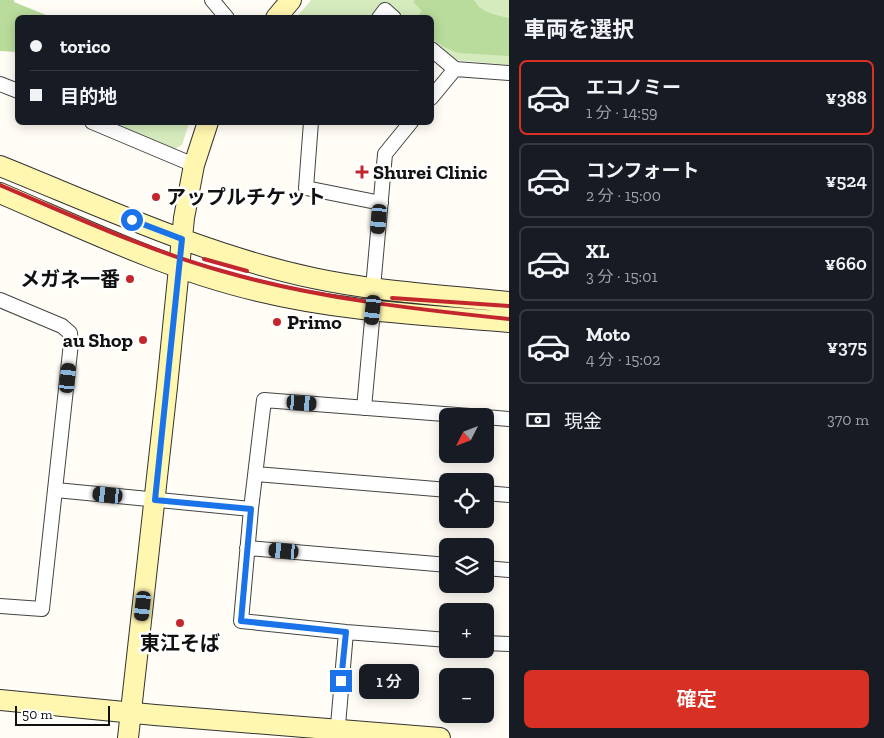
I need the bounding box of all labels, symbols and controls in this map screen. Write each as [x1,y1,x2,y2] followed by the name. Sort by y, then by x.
[524,16,634,43] text: 車両を選択
[60,35,110,58] text: torico
[526,75,571,120] icon: car
[586,76,681,99] text: エコノミー
[60,85,117,108] text: 目的地
[825,86,867,109] text: ¥388
[586,103,658,122] text: 1 分 · 14:59
[526,158,571,203] icon: car
[586,159,699,182] text: コンフォート
[373,160,488,184] place label: Shurei Clinic
[355,165,369,179] marker: Shurei Clinic
[825,169,867,192] text: ¥524
[166,185,326,209] place label: アップルチケット
[586,186,661,205] text: 2 分 · 15:00
[150,191,162,203] marker: アップルチケット
[370,203,387,235] car
[121,209,143,231] route start
[586,240,609,263] text: XL
[526,241,571,286] icon: car
[825,252,867,275] text: ¥660
[20,267,120,291] place label: メガネ一番
[586,267,658,286] text: 3 分 · 15:01
[124,273,136,285] marker: メガネ一番
[363,294,382,326] car
[287,310,342,334] place label: Primo
[271,316,283,328] marker: Primo
[586,323,630,346] text: Moto
[526,324,571,369] icon: car
[63,328,133,352] place label: au Shop
[137,334,149,346] marker: au Shop
[827,335,867,358] text: ¥375
[586,350,660,369] text: 4 分 · 15:02
[58,362,77,394] car
[286,394,317,412] car
[524,406,552,434] icon: cash
[439,408,494,462] north arrow
[439,408,494,723] map controls
[564,410,602,433] text: 現金
[827,410,869,429] text: 370 m
[439,473,494,528] button: locate
[92,486,123,504] car
[439,538,494,593] button: layers
[268,542,299,560] car
[133,590,152,622] car
[439,603,494,658] button: +
[174,617,186,629] marker: 東江そば
[140,631,220,655] place label: 東江そば
[358,664,418,698] callout: 1 分
[439,668,494,723] button: −
[330,670,352,692] route end
[524,670,869,728] button: 確定
[376,672,402,691] text: 1 分
[15,703,110,726] scale bar
[22,706,53,723] text: 50 m

